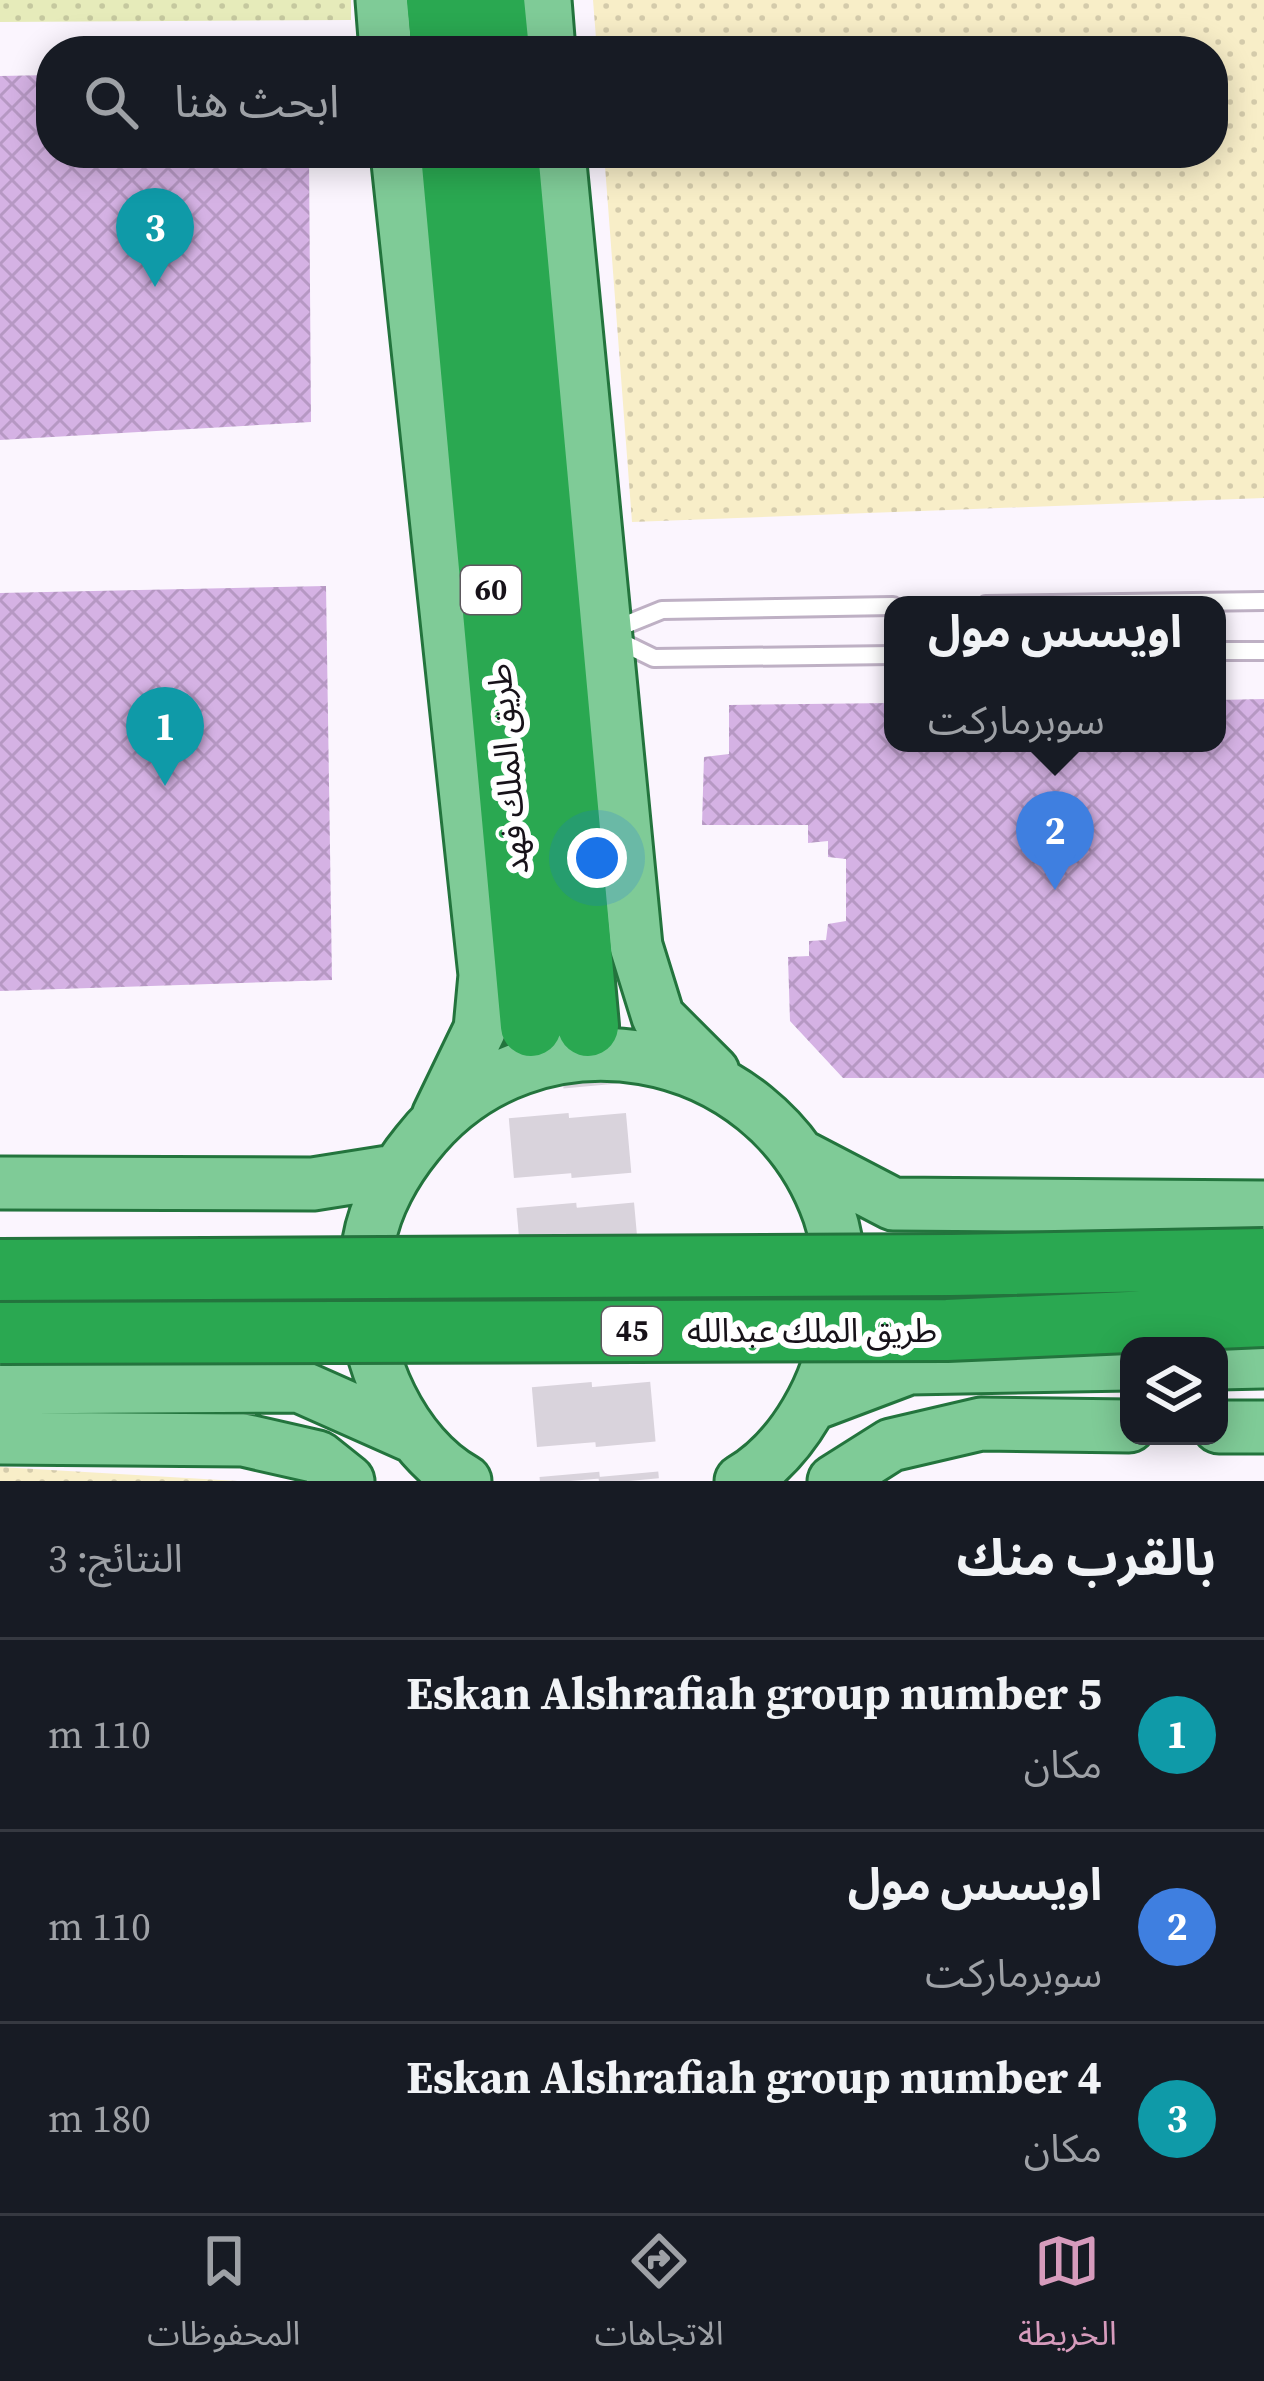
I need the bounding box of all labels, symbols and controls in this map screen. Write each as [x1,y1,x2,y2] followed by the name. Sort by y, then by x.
[36,36,1228,168] search box
[78,69,144,135] icon: search
[174,70,340,132] text: ابحث هنا
[116,188,194,287] pin: 3
[461,566,521,614] road number: 60
[884,596,1226,752] popup
[928,600,1182,662] text: اويسس مول
[476,662,539,876] street label: طريق الملك فهد
[126,687,204,786] pin: 1
[928,694,1105,747] text: سوبرماركت
[1016,791,1094,890] pin: 2
[567,828,627,888] your location
[602,1307,662,1355] road number: 45
[687,1308,937,1353] street label: طريق الملك عبدالله
[1120,1337,1228,1445] map controls
[1120,1337,1228,1445] button: layers
[956,1522,1216,1592] text: بالقرب منك
[48,1532,183,1585] text: النتائج: 3
[406,1662,1102,1724] text: Eskan Alshrafiah group number 5
[48,1708,151,1761] text: 110 m
[1166,1708,1188,1761] text: 1
[1024,1738,1102,1791] text: مكان
[848,1853,1102,1915] text: اويسس مول
[48,1900,151,1953] text: 110 m
[1166,1900,1188,1953] text: 2
[925,1947,1102,2000] text: سوبرماركت
[406,2046,1102,2108] text: Eskan Alshrafiah group number 4
[48,2092,151,2145] text: 180 m
[1166,2092,1188,2145] text: 3
[1024,2122,1102,2175] text: مكان
[147,2228,300,2369] tab: المحفوظات
[595,2228,724,2369] tab: الاتجاهات
[1018,2228,1117,2369] tab: الخريطة

